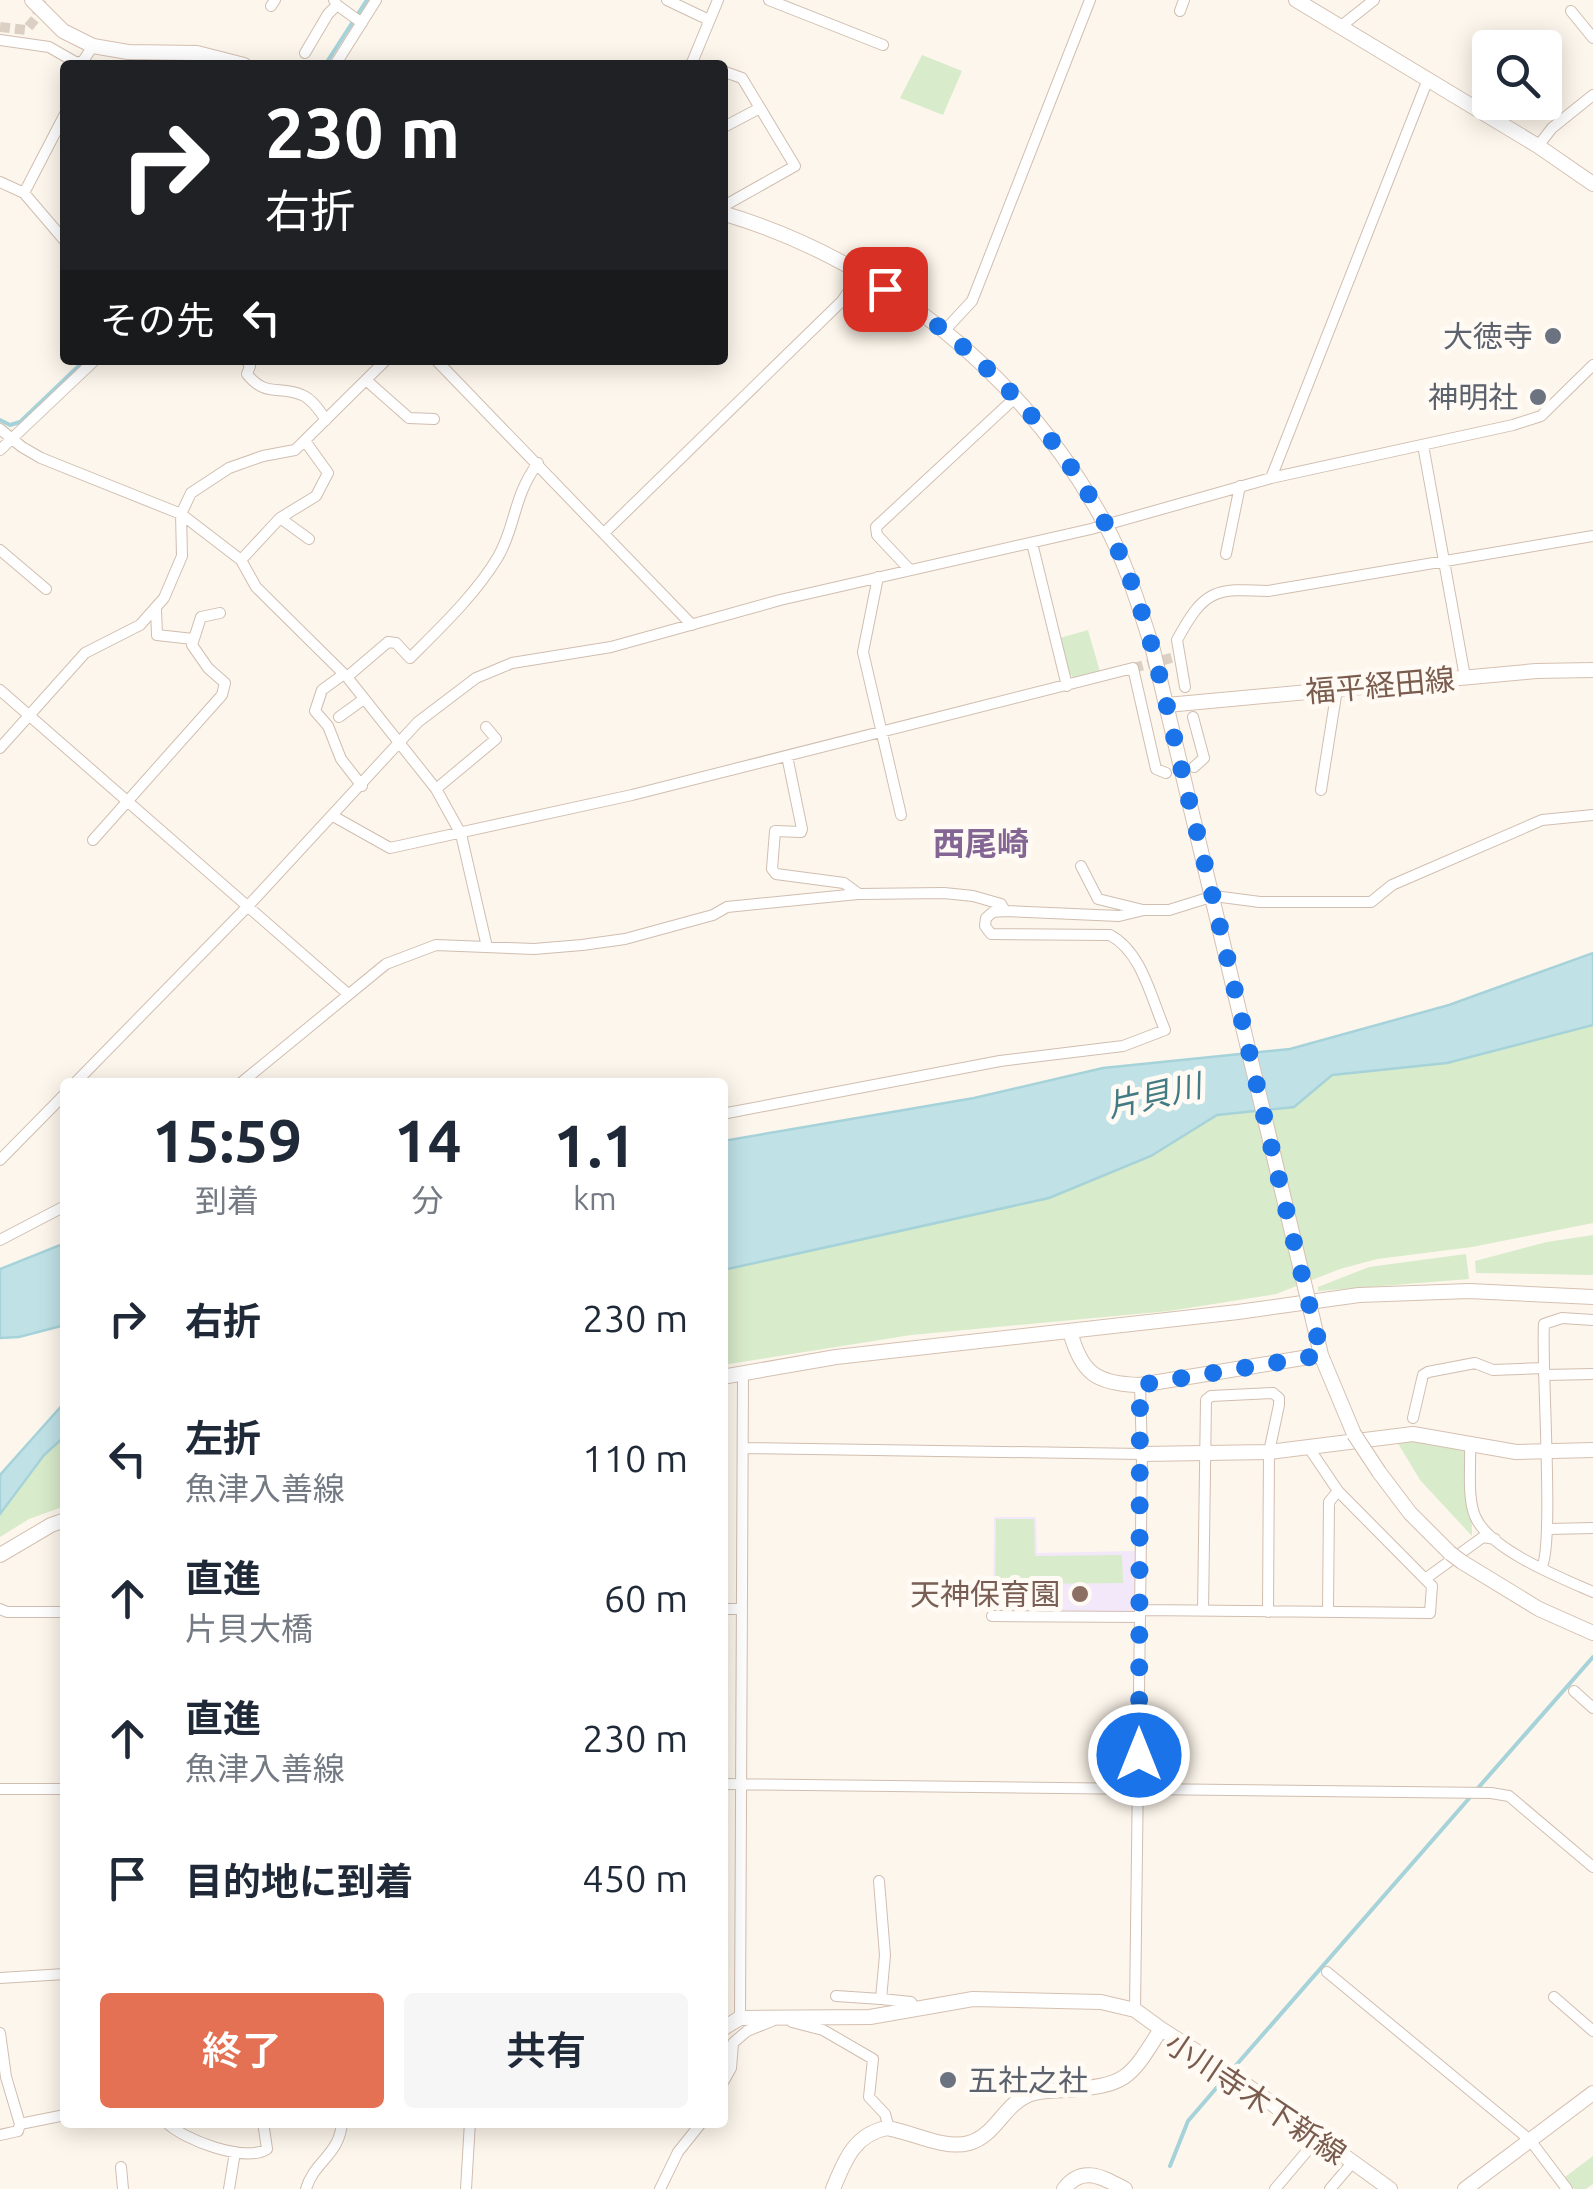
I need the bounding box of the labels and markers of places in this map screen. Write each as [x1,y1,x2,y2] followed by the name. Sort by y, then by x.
[843,247,928,332] pin
[1443,319,1533,353] place label: 大徳寺
[1542,325,1564,347] marker: 大徳寺
[1428,380,1518,414] place label: 神明社
[1527,386,1549,408] marker: 神明社
[910,1577,1060,1611] place label: 天神保育園
[1069,1583,1091,1605] marker: 天神保育園
[968,2063,1088,2097] place label: 五社之社
[937,2069,959,2091] marker: 五社之社

